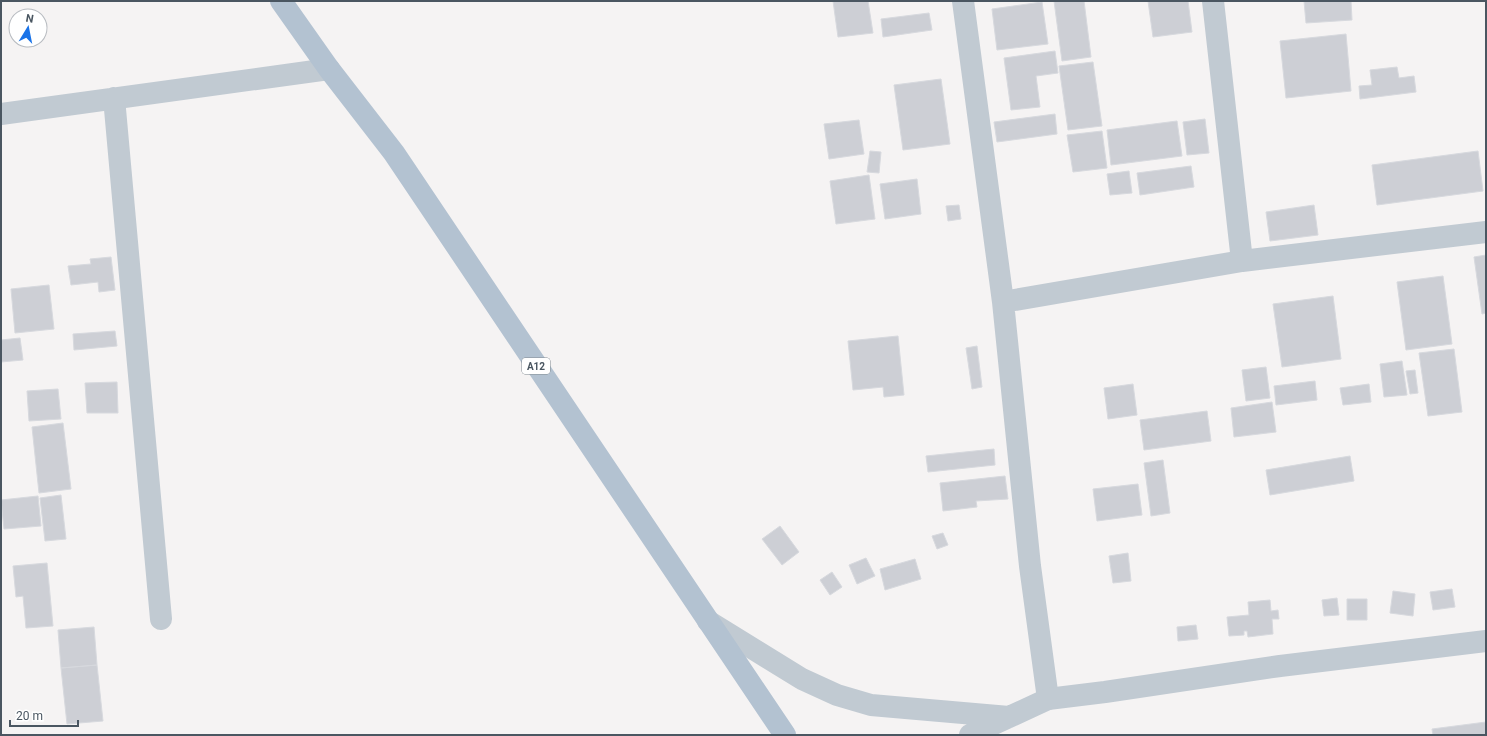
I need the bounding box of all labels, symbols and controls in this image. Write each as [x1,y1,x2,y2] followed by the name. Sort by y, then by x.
[8,8,48,48] north arrow
[25,12,35,26] text: N
[522,358,550,374] road number: A12
[10,702,78,728] scale bar
[16,709,43,723] text: 20 m

